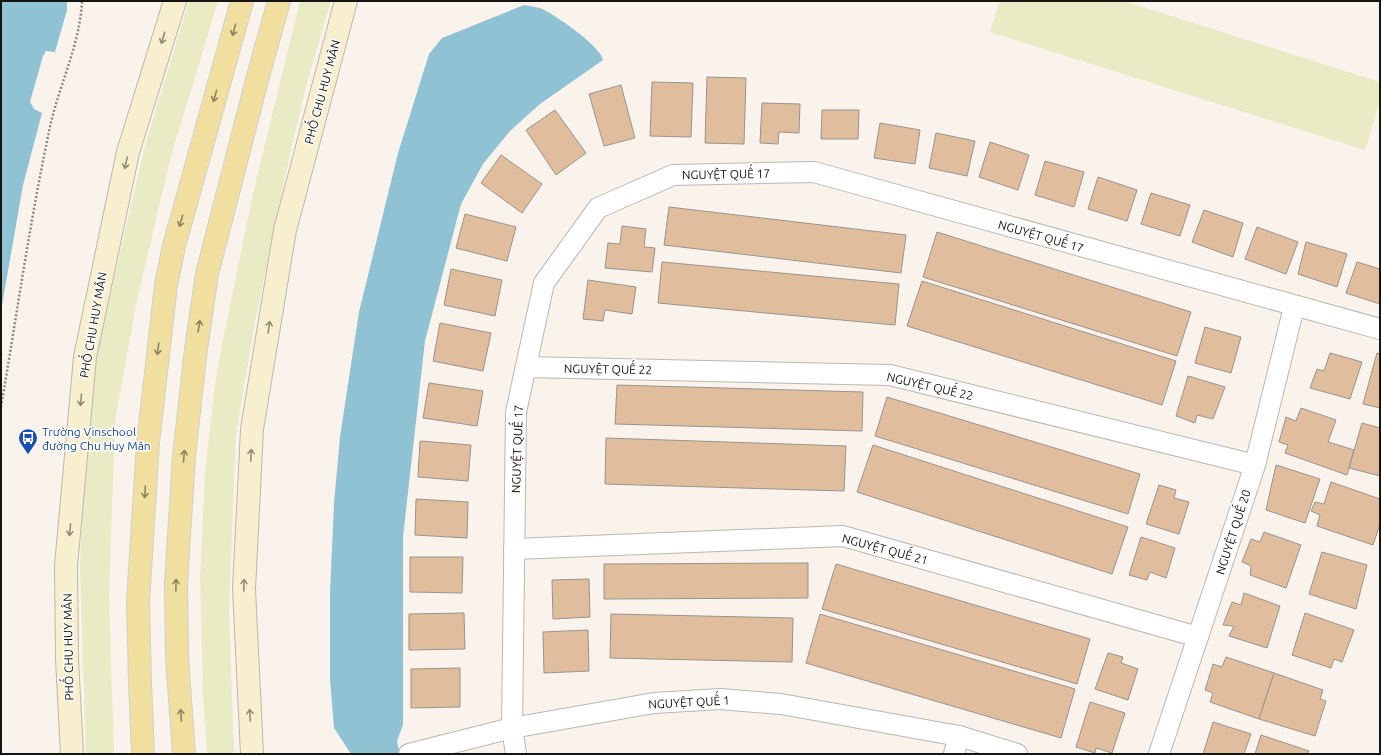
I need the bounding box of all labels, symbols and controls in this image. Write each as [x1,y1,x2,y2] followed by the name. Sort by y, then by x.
[230,23,237,36] one-way arrow
[159,32,166,45] one-way arrow
[299,38,342,146] street label: PHỐ CHU HUY MÂN
[211,89,219,102] one-way arrow
[121,156,129,169] one-way arrow
[682,164,770,182] street label: NGUYỆT QUẾ 17
[177,214,184,227] one-way arrow
[996,215,1086,255] street label: NGUYỆT QUẾ 17
[75,271,109,379] street label: PHỐ CHU HUY MÂN
[195,320,203,333] one-way arrow
[265,321,273,334] one-way arrow
[154,342,162,355] one-way arrow
[564,359,652,377] street label: NGUYỆT QUẾ 22
[885,367,975,403] street label: NGUYỆT QUẾ 22
[77,393,84,406] one-way arrow
[506,405,526,493] street label: NGUYỆT QUẾ 17
[42,425,151,452] place label: Trường Vinschool đường Chu Huy Mân
[17,427,39,455] bus stop icon: Trường Vinschool đường Chu Huy Mân
[247,449,254,462] one-way arrow
[181,450,188,463] one-way arrow
[141,485,148,498] one-way arrow
[1210,487,1254,576] street label: NGUYỆT QUẾ 20
[66,523,73,536] one-way arrow
[840,529,930,568] street label: NGUYỆT QUẾ 21
[172,579,180,592] one-way arrow
[240,579,248,592] one-way arrow
[58,593,75,701] street label: PHỐ CHU HUY MÂN
[648,691,730,712] street label: NGUYỆT QUẾ 1
[178,709,185,722] one-way arrow
[246,709,253,722] one-way arrow

